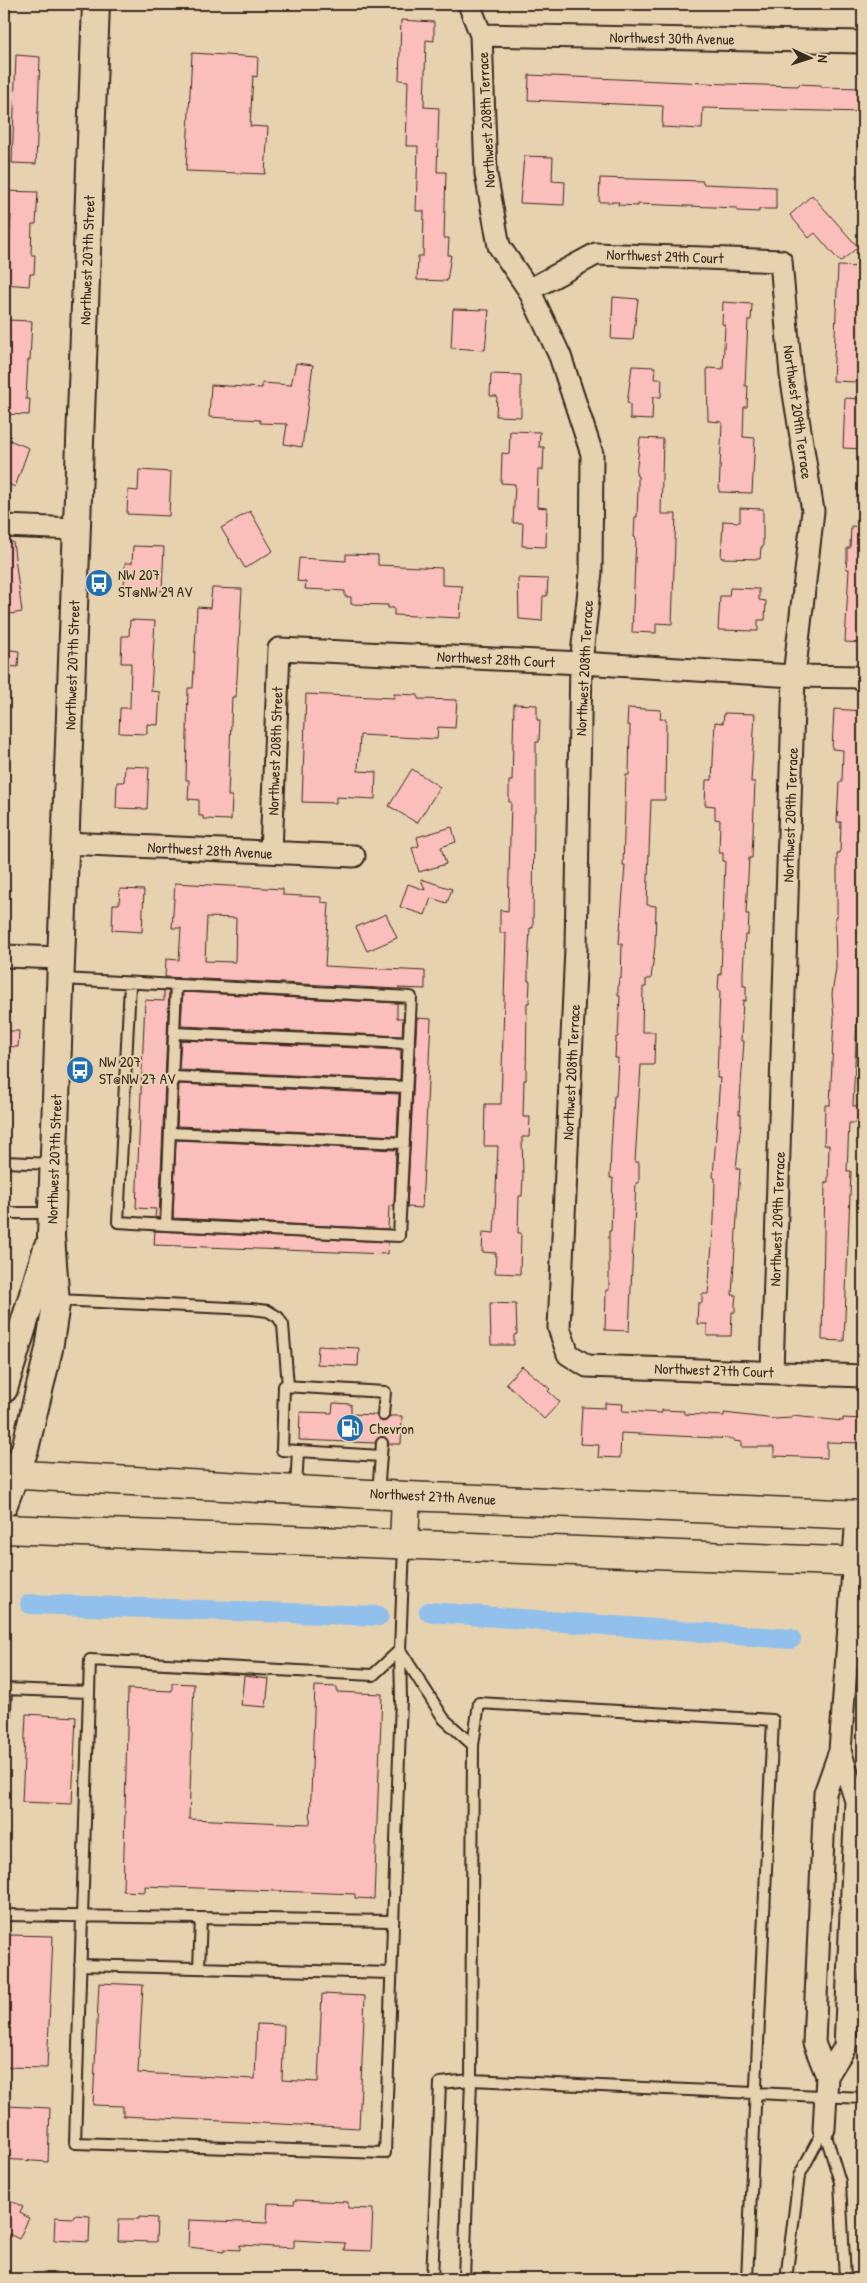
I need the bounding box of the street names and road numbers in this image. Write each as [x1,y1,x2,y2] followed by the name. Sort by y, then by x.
[609,26,735,50] street label: Northwest 30th Avenue
[472,52,500,188] street label: Northwest 208th Terrace
[74,194,100,325] street label: Northwest 207th Street
[606,243,725,269] street label: Northwest 29th Court
[778,344,818,480] street label: Northwest 209th Terrace
[59,599,85,730] street label: Northwest 207th Street
[570,600,598,736] street label: Northwest 208th Terrace
[436,645,556,673] street label: Northwest 28th Court
[262,686,288,816] street label: Northwest 208th Street
[777,747,803,883] street label: Northwest 209th Terrace
[147,836,273,864] street label: Northwest 28th Avenue
[557,1004,585,1140] street label: Northwest 208th Terrace
[41,1093,67,1224] street label: Northwest 207th Street
[764,1151,790,1287] street label: Northwest 209th Terrace
[654,1357,775,1383] street label: Northwest 27th Court
[370,1482,496,1510] street label: Northwest 27th Avenue

